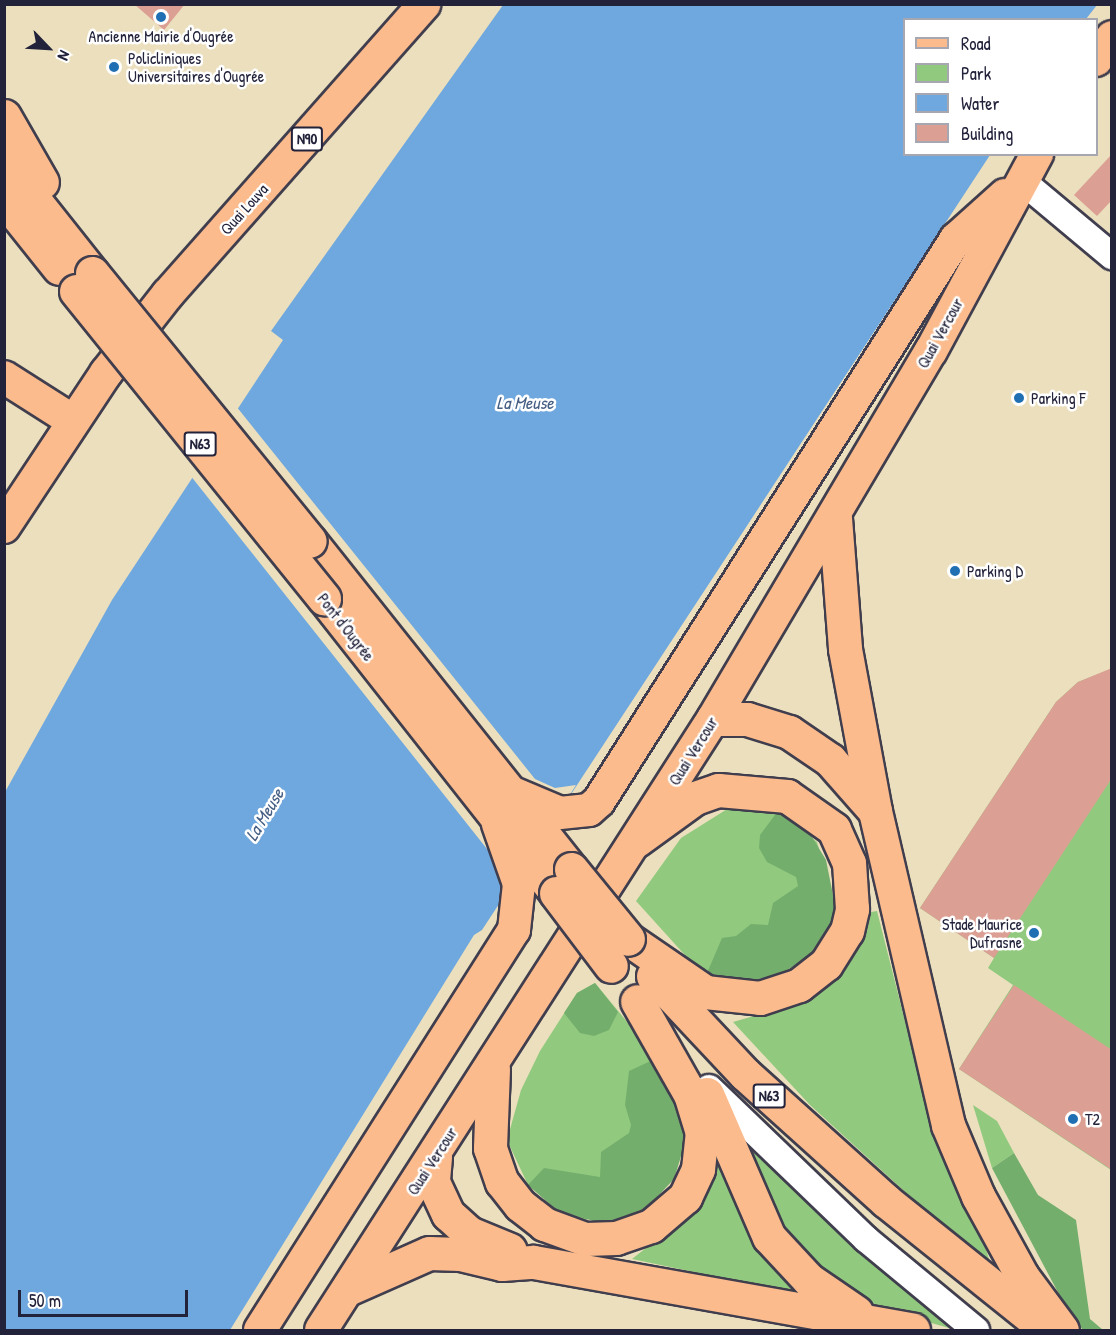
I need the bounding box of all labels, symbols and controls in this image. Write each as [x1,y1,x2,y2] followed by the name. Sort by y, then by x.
[154,10,168,24] marker: Ancienne Mairie d'Ougrée
[18,18,78,78] north arrow
[903,18,1098,156] legend
[88,26,234,46] place label: Ancienne Mairie d'Ougrée
[961,31,991,56] text: Road
[53,47,76,64] text: N
[128,48,264,86] place label: Policliniques Universitaires d'Ougrée
[105,58,123,76] marker: Policliniques Universitaires d'Ougrée
[961,61,991,86] text: Park
[961,91,999,116] text: Water
[961,121,1013,146] text: Building
[290,127,324,151] road number: N90
[216,180,272,238] street label: Quai Louva
[913,295,967,371] street label: Quai Vercour
[1031,388,1085,408] place label: Parking F
[1012,391,1026,405] marker: Parking F
[496,392,554,414] water label: La Meuse
[184,432,216,456] road number: N63
[967,561,1023,581] place label: Parking D
[948,564,962,578] marker: Parking D
[314,589,378,665] street label: Pont d'Ougrée
[664,713,722,789] street label: Quai Vercour
[241,785,289,845] water label: La Meuse
[942,914,1022,952] place label: Stade Maurice Dufrasne
[1027,926,1041,940] marker: Stade Maurice Dufrasne
[752,1084,786,1108] road number: N63
[1085,1109,1100,1129] place label: T2
[1066,1112,1080,1126] marker: T2
[403,1123,461,1199] street label: Quai Vercour
[21,1278,190,1316] scale bar
[29,1288,61,1313] text: 50 m

